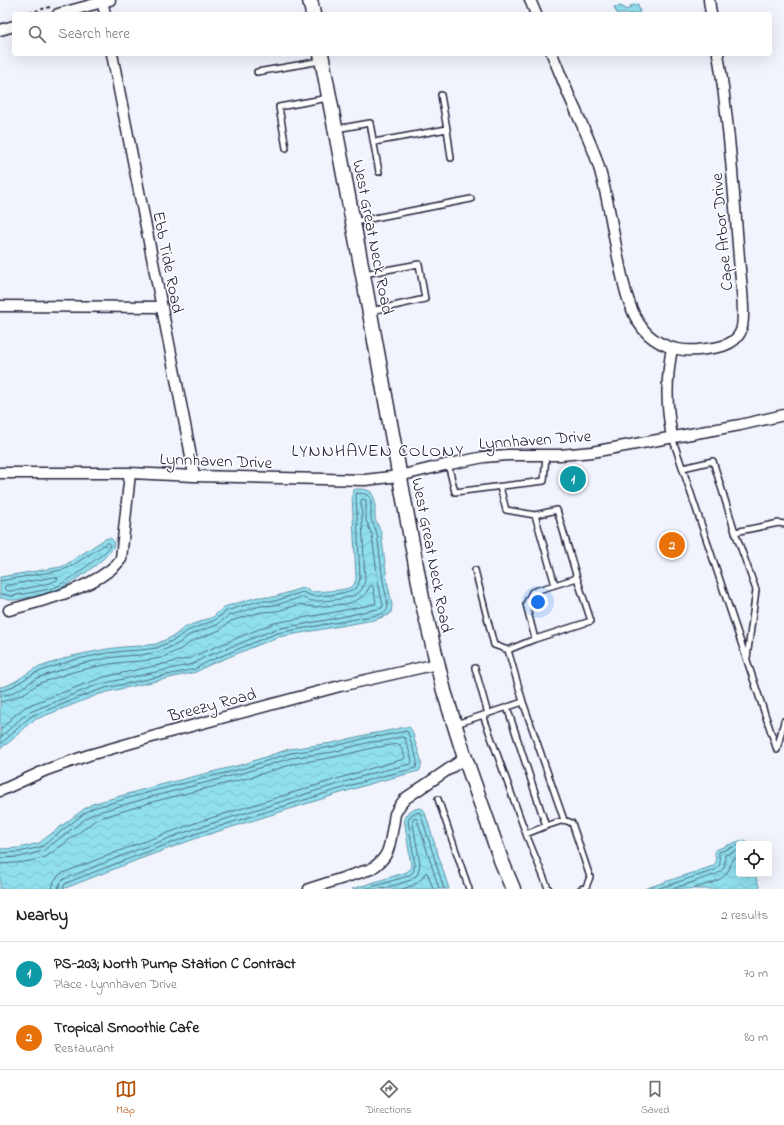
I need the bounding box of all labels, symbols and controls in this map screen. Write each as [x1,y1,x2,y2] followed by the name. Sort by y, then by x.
[12,12,772,56] search box
[26,23,48,45] icon: search
[58,23,130,45] text: Search here
[345,158,400,317] street label: West Great Neck Road
[705,172,740,292] street label: Cape Arbor Drive
[145,209,190,316] street label: Ebb Tide Road
[478,424,593,458] street label: Lynnhaven Drive
[292,439,464,465] district label: LYNNHAVEN COLONY
[159,447,273,477] street label: Lynnhaven Drive
[560,464,586,494] pin: 1
[404,476,459,635] street label: West Great Neck Road
[659,530,685,560] pin: 2
[528,592,548,612] your location
[165,682,260,730] street label: Breezy Road
[736,841,772,877] map controls
[736,841,772,877] button: locate
[16,903,68,928] text: Nearby
[721,906,768,925] text: 2 results
[54,953,296,975] text: PS-203; North Pump Station C Contract
[27,964,31,983] text: 1
[744,964,768,983] text: 70 m
[54,975,177,994] text: Place · Lynnhaven Drive
[54,1017,199,1039] text: Tropical Smoothie Cafe
[26,1028,32,1047] text: 2
[744,1028,768,1047] text: 80 m
[54,1039,114,1058] text: Restaurant
[115,1078,137,1118] tab: Map
[366,1078,411,1118] tab: Directions
[641,1078,669,1118] tab: Saved

